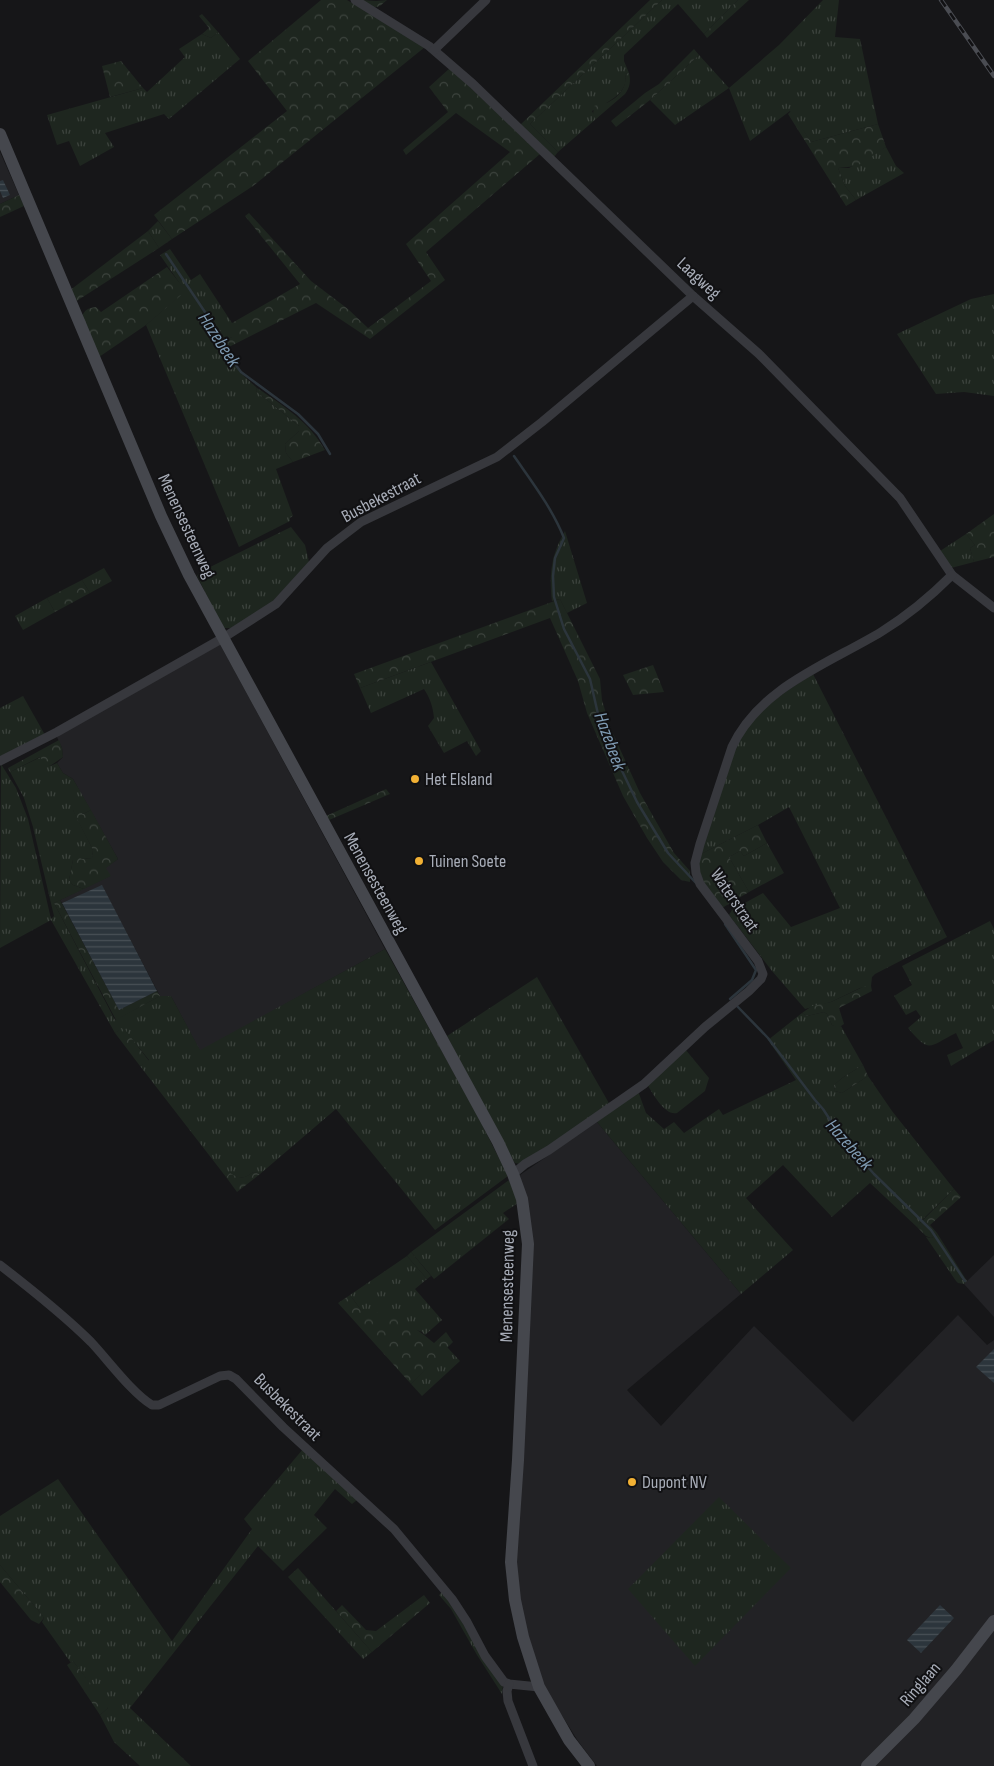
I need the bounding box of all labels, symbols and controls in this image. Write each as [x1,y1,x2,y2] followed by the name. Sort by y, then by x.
[672,253,725,304] street label: Laagweg
[193,308,245,372] water label: Hazebeek
[338,468,425,527] street label: Busbekestraat
[153,471,220,582] street label: Menensesteenweg
[588,709,631,775] water label: Hazebeek
[425,769,492,790] place label: Het Elsland
[409,773,421,785] marker: Het Elsland
[339,829,412,938] street label: Menensesteenweg
[429,851,506,872] place label: Tuinen Soete
[413,855,425,867] marker: Tuinen Soete
[706,865,764,936] street label: Waterstraat
[820,1115,878,1176] water label: Hazebeek
[496,1229,519,1343] street label: Menensesteenweg
[250,1369,326,1446] street label: Busbekestraat
[642,1472,707,1493] place label: Dupont NV
[626,1476,638,1488] marker: Dupont NV
[896,1658,945,1711] street label: Ringlaan

